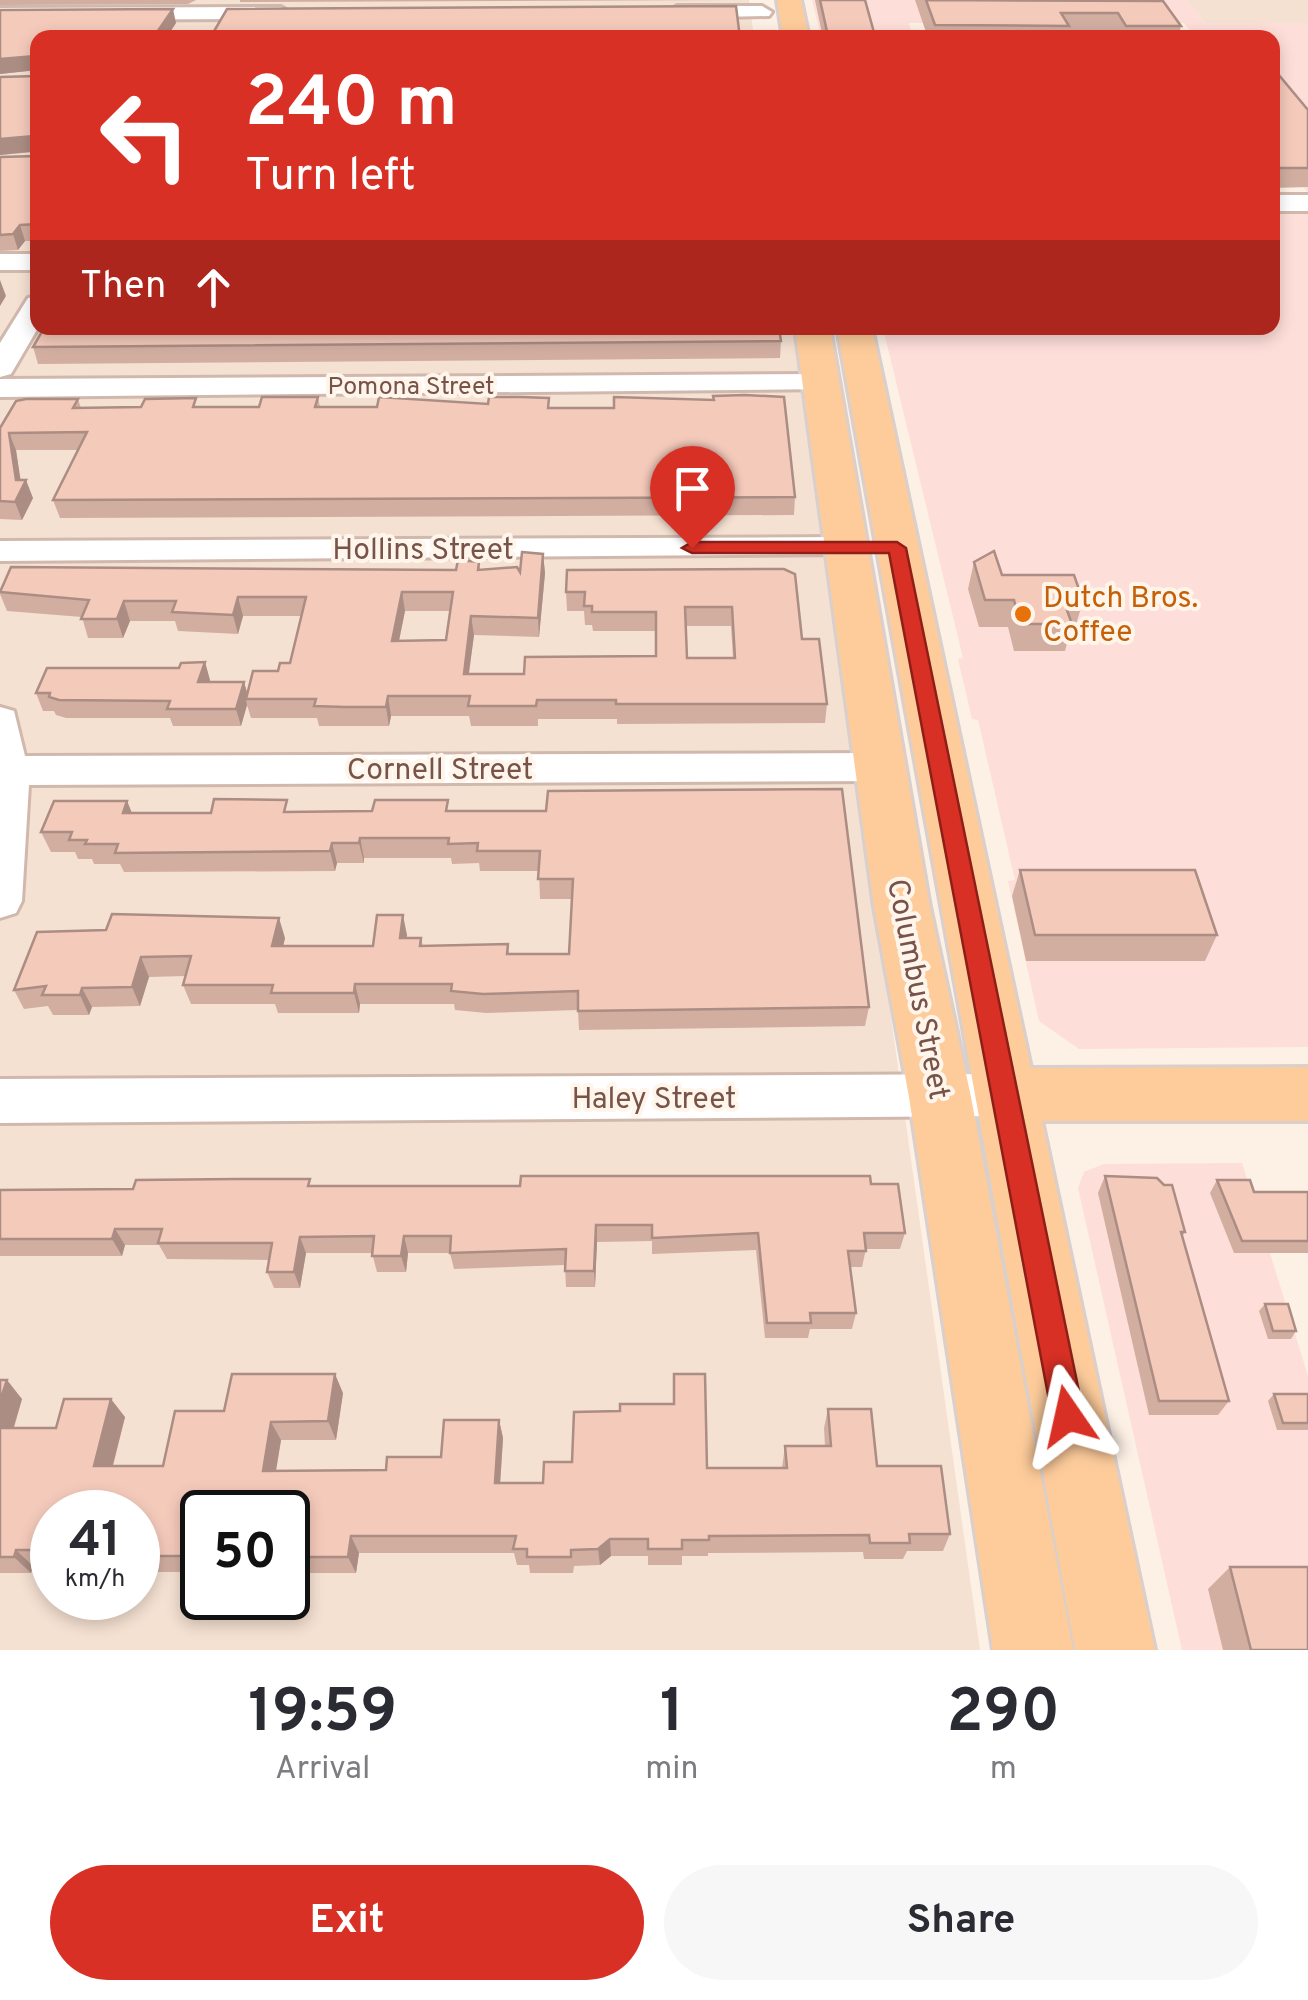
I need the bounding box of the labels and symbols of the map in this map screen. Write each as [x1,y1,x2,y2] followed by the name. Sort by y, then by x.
[327,372,495,404] street label: Pomona Street
[650,446,735,549] pin
[332,533,514,570] street label: Hollins Street
[1043,581,1198,652] place label: Dutch Bros. Coffee
[1012,603,1034,625] marker: Dutch Bros. Coffee
[347,753,533,790] street label: Cornell Street
[877,876,956,1103] street label: Columbus Street
[572,1082,736,1119] street label: Haley Street
[1016,1364,1120,1468] position arrow
[180,1490,310,1620] speed limit sign: 50

